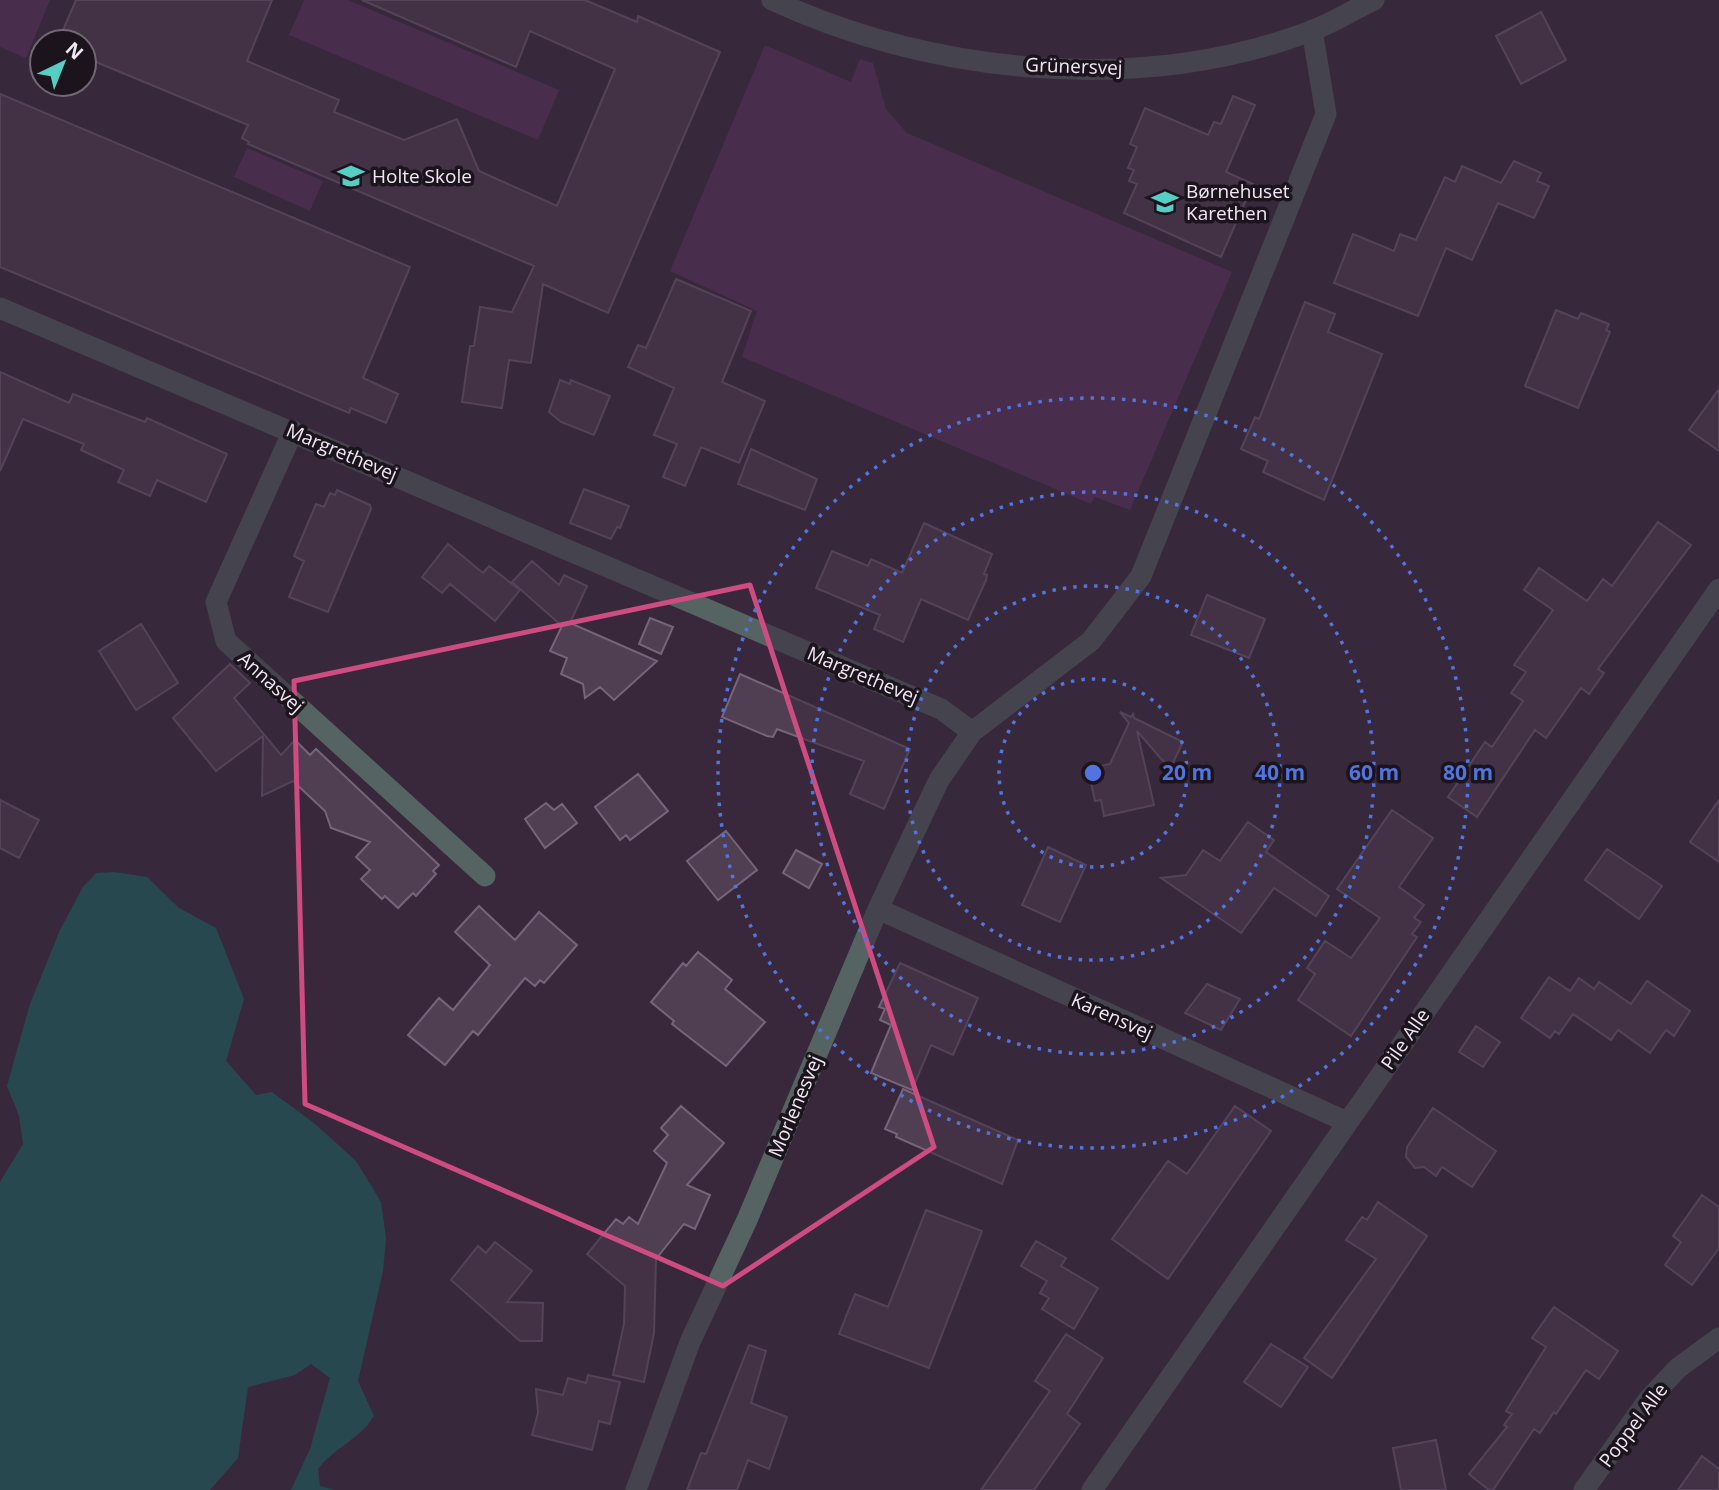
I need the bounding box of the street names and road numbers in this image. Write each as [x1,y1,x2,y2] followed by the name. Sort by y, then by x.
[1025,51,1123,81] street label: Grünersvej
[283,417,401,487] street label: Margrethevej
[804,640,922,710] street label: Margrethevej
[233,646,309,718] street label: Annasvej
[1067,987,1157,1045] street label: Karensvej
[1375,1003,1435,1075] street label: Pile Alle
[762,1051,828,1161] street label: Morlenesvej
[1593,1378,1673,1472] street label: Poppel Alle

